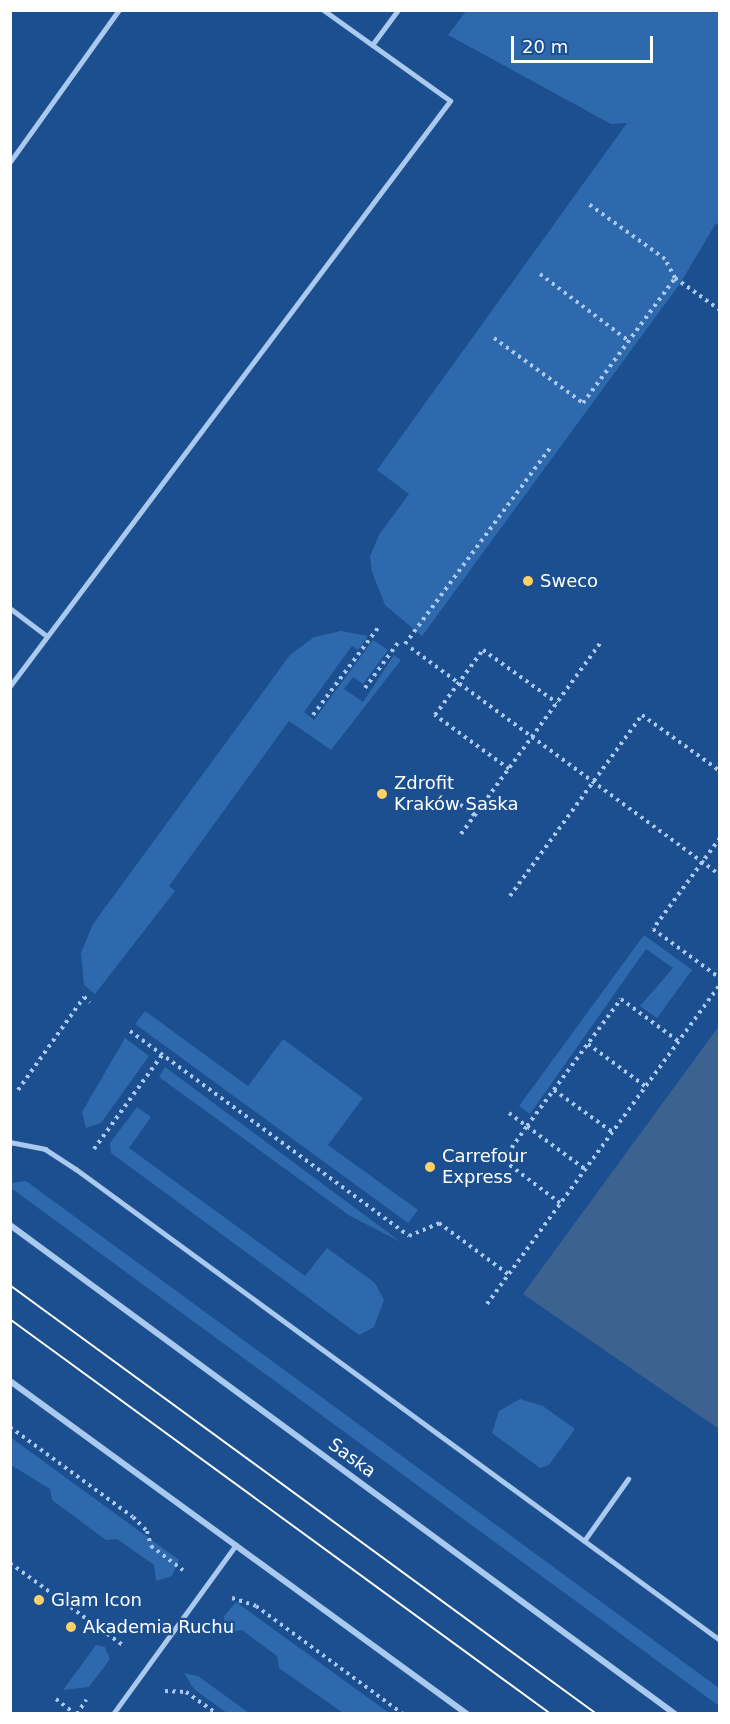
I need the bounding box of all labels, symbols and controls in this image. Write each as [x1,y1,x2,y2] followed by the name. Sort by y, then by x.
[514,24,656,62] scale bar
[522,36,568,57] text: 20 m
[540,570,598,592] place label: Sweco
[521,574,535,588] marker: Sweco
[394,773,518,816] place label: Zdrofit Kraków Saska
[375,787,389,801] marker: Zdrofit Kraków Saska
[442,1146,527,1188] place label: Carrefour Express
[423,1160,437,1174] marker: Carrefour Express
[324,1434,380,1482] street label: Saska
[51,1589,142,1611] place label: Glam Icon
[32,1593,46,1607] marker: Glam Icon
[83,1616,234,1638] place label: Akademia Ruchu
[64,1620,78,1634] marker: Akademia Ruchu

